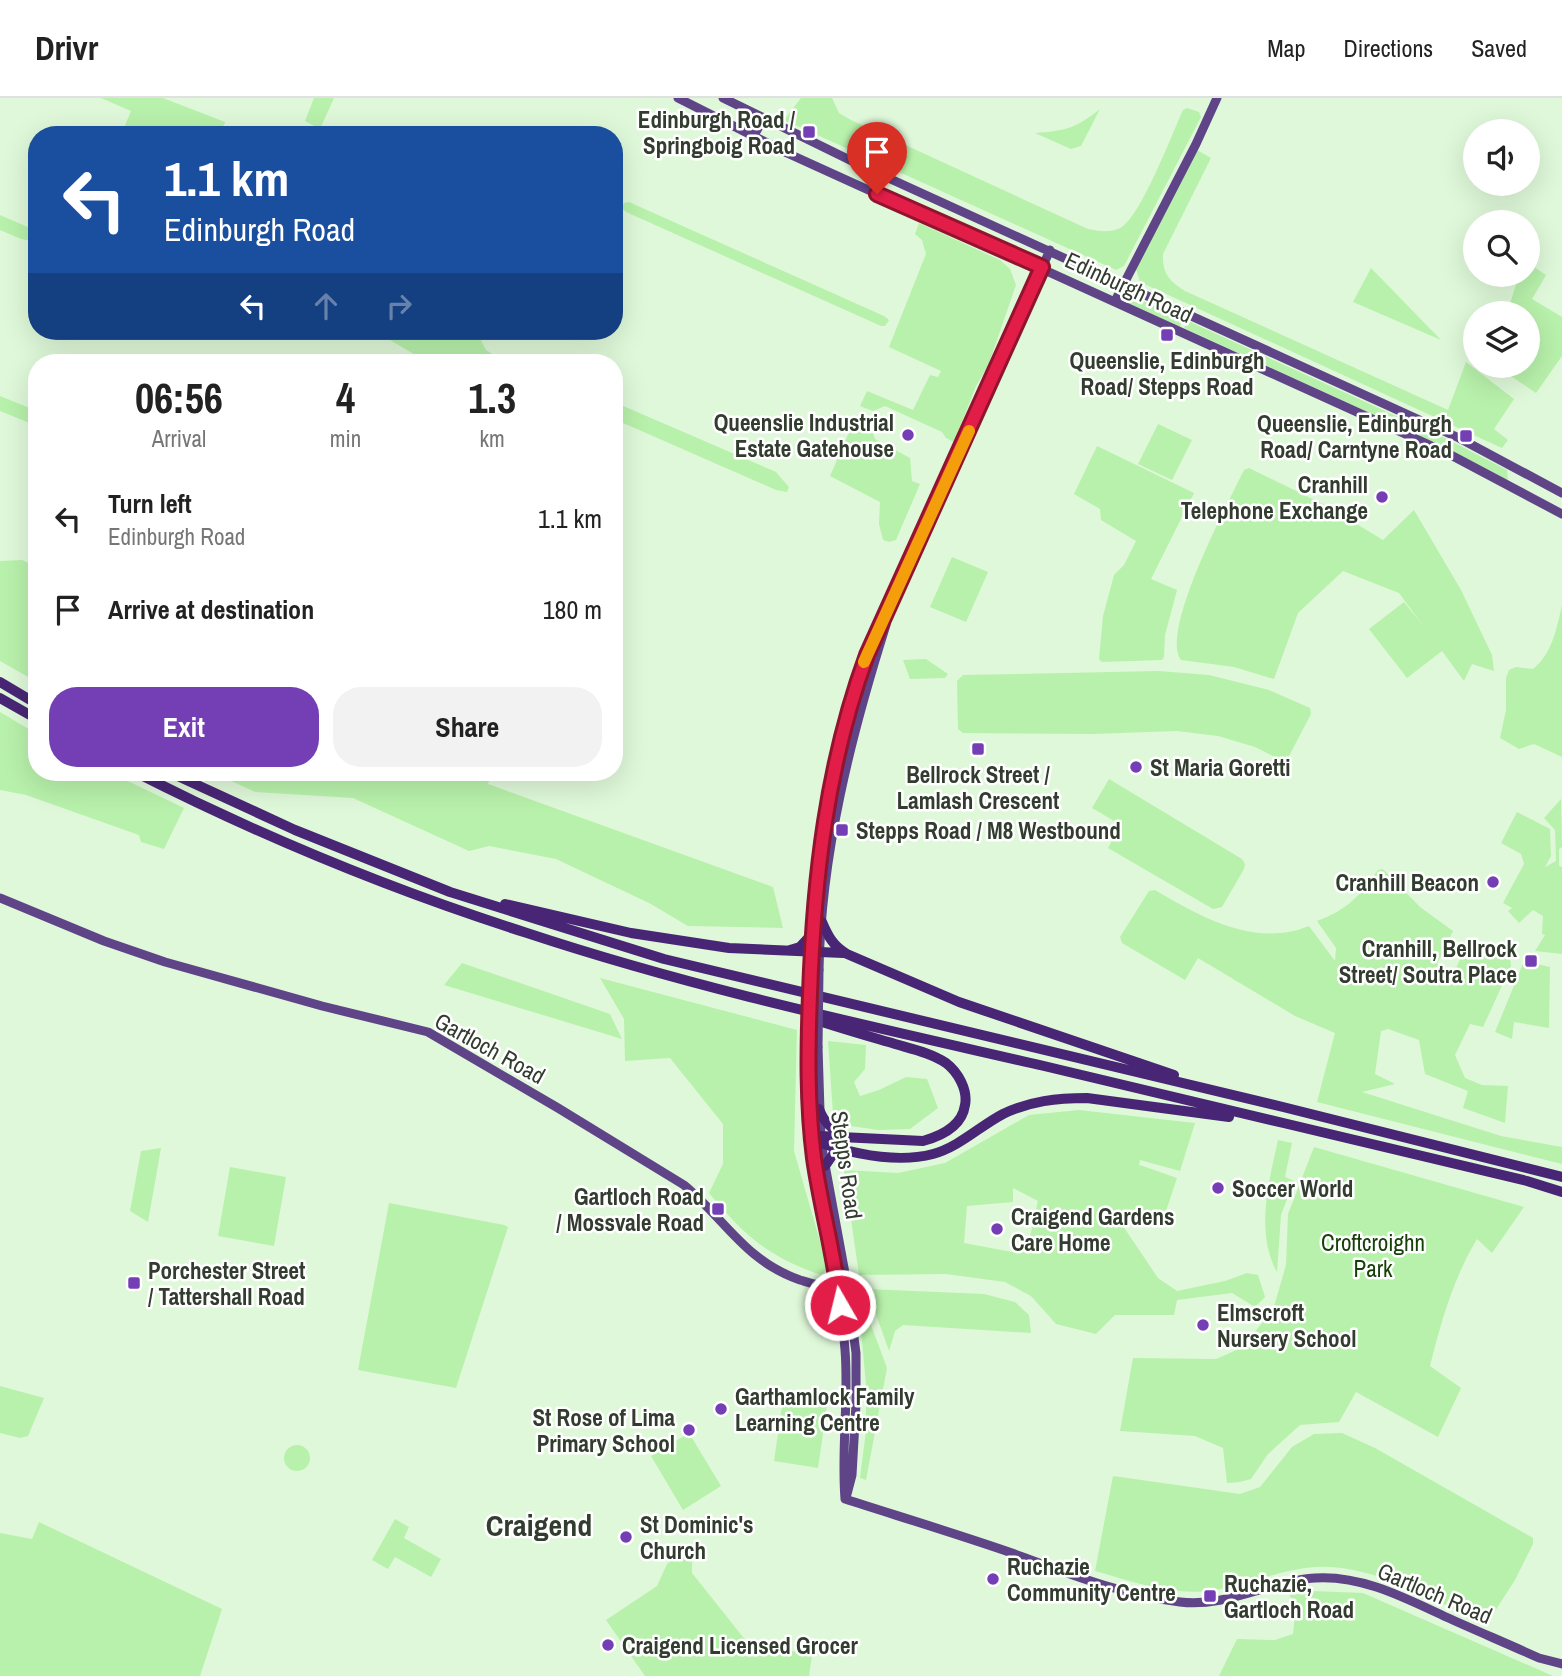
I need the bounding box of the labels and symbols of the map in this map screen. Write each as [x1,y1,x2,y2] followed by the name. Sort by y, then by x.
[638,104,796,161] place label: Edinburgh Road / Springboig Road
[847,122,907,194] pin
[801,124,817,140] marker: Edinburgh Road / Springboig Road
[1060,244,1198,330] street label: Edinburgh Road
[1159,327,1175,343] marker: Queenslie, Edinburgh Road/ Stepps Road
[1070,345,1264,402] place label: Queenslie, Edinburgh Road/ Stepps Road
[714,407,894,464] place label: Queenslie Industrial Estate Gatehouse
[1257,408,1452,465] place label: Queenslie, Edinburgh Road/ Carntyne Road
[900,427,916,443] marker: Queenslie Industrial Estate Gatehouse
[1458,428,1474,444] marker: Queenslie, Edinburgh Road/ Carntyne Road
[1181,469,1368,526] place label: Cranhill Telephone Exchange
[1374,489,1390,505] marker: Cranhill Telephone Exchange
[970,741,986,757] marker: Bellrock Street / Lamlash Crescent
[1150,752,1290,783] place label: St Maria Goretti
[897,759,1059,816] place label: Bellrock Street / Lamlash Crescent
[1128,759,1144,775] marker: St Maria Goretti
[856,815,1121,846] place label: Stepps Road / M8 Westbound
[834,822,850,838] marker: Stepps Road / M8 Westbound
[1335,867,1479,898] place label: Cranhill Beacon
[1485,874,1501,890] marker: Cranhill Beacon
[1339,933,1518,990] place label: Cranhill, Bellrock Street/ Soutra Place
[1523,953,1539,969] marker: Cranhill, Bellrock Street/ Soutra Place
[429,1005,551,1091] street label: Gartloch Road
[824,1109,870,1221] street label: Stepps Road
[1232,1173,1353,1204] place label: Soccer World
[1210,1180,1226,1196] marker: Soccer World
[556,1181,704,1238] place label: Gartloch Road / Mossvale Road
[710,1201,726,1217] marker: Gartloch Road / Mossvale Road
[1011,1201,1175,1258] place label: Craigend Gardens Care Home
[989,1221,1005,1237] marker: Craigend Gardens Care Home
[1321,1227,1425,1284] park label: Croftcroighn Park
[148,1255,305,1312] place label: Porchester Street / Tattershall Road
[803,1268,877,1342] position arrow
[126,1275,142,1291] marker: Porchester Street / Tattershall Road
[1217,1297,1356,1354] place label: Elmscroft Nursery School
[1195,1317,1211,1333] marker: Elmscroft Nursery School
[735,1381,915,1438] place label: Garthamlock Family Learning Centre
[713,1401,729,1417] marker: Garthamlock Family Learning Centre
[532,1402,676,1459] place label: St Rose of Lima Primary School
[681,1422,697,1438] marker: St Rose of Lima Primary School
[486,1505,592,1545] district label: Craigend
[640,1509,753,1566] place label: St Dominic's Church
[618,1529,634,1545] marker: St Dominic's Church
[1007,1551,1176,1608] place label: Ruchazie Community Centre
[1373,1555,1497,1631] street label: Gartloch Road
[1224,1568,1354,1625] place label: Ruchazie, Gartloch Road
[985,1571,1001,1587] marker: Ruchazie Community Centre
[1202,1588,1218,1604] marker: Ruchazie, Gartloch Road
[622,1630,859,1661] place label: Craigend Licensed Grocer
[600,1637,616,1653] marker: Craigend Licensed Grocer

